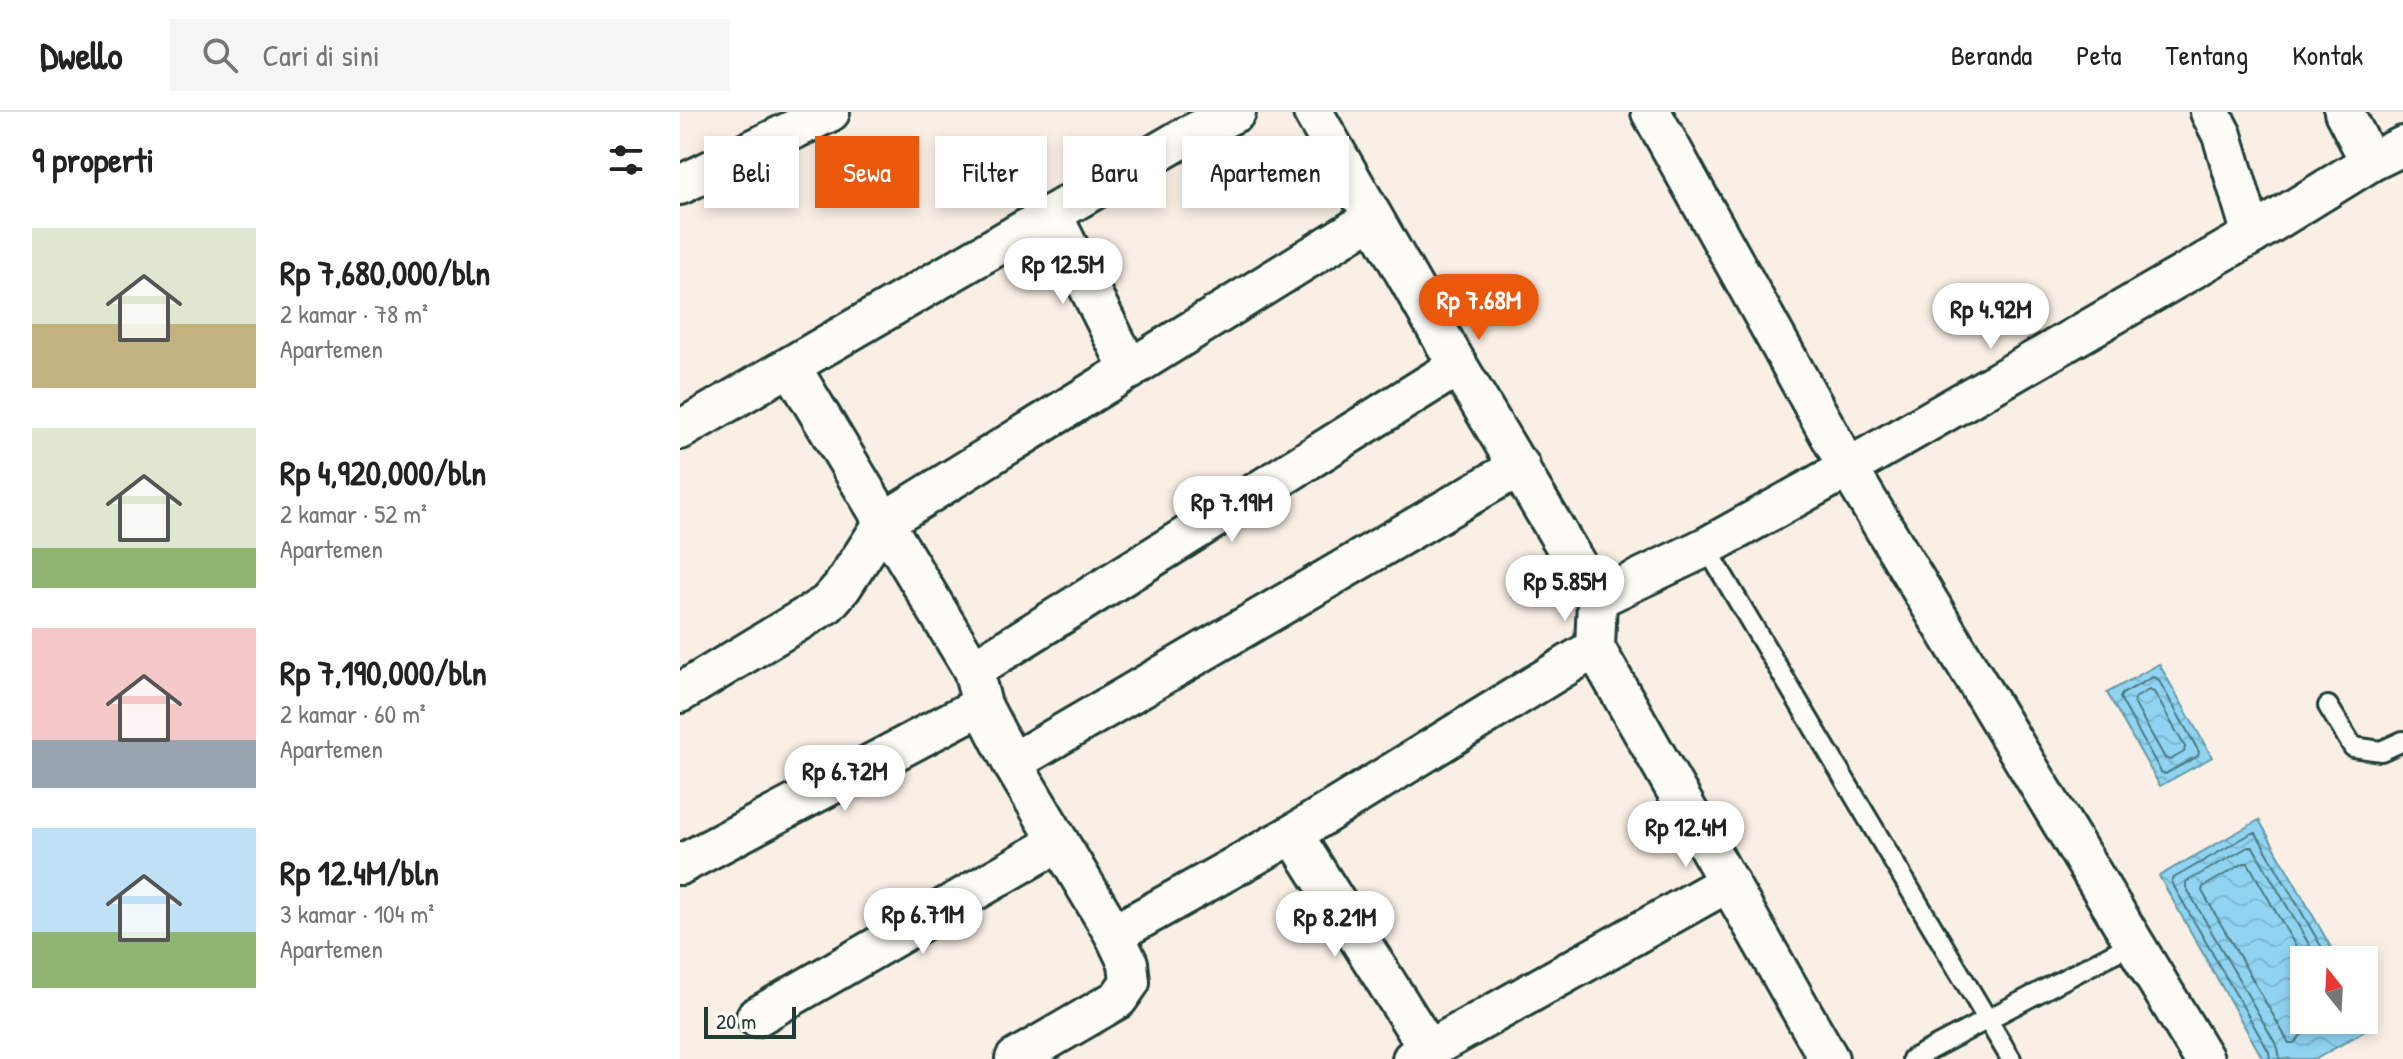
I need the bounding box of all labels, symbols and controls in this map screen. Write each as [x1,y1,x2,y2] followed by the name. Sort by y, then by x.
[170,19,730,91] search box
[40,29,122,81] text: Dwello
[198,33,242,77] icon: search
[262,35,380,75] text: Cari di sini
[1951,36,2032,74] text: Beranda
[2076,36,2122,74] text: Peta
[2166,36,2248,74] text: Tentang
[2292,36,2363,74] text: Kontak
[704,136,799,208] chip: Beli
[815,136,919,208] chip: Sewa
[935,136,1047,208] chip: Filter
[1063,136,1166,208] chip: Baru
[1182,136,1349,208] chip: Apartemen
[32,137,154,183] text: 9 properti
[604,138,648,182] icon: filters
[980,238,1146,306] pin: Rp 12.5M
[1022,246,1104,281] text: Rp 12.5M
[280,250,490,296] text: Rp 7,680,000/bln
[96,260,192,356] icon: home
[1396,274,1562,342] pin: Rp 7.68M
[1437,282,1521,317] text: Rp 7.68M
[1908,283,2074,351] pin: Rp 4.92M
[1950,291,2032,326] text: Rp 4.92M
[280,296,428,331] text: 2 kamar · 78 m²
[280,331,383,366] text: Apartemen
[280,450,486,496] text: Rp 4,920,000/bln
[96,460,192,556] icon: home
[1149,476,1315,544] pin: Rp 7.19M
[1191,484,1273,519] text: Rp 7.19M
[280,496,427,531] text: 2 kamar · 52 m²
[280,531,383,566] text: Apartemen
[1482,555,1648,623] pin: Rp 5.85M
[1523,563,1607,598] text: Rp 5.85M
[280,650,487,696] text: Rp 7,190,000/bln
[96,660,192,756] icon: home
[280,696,426,731] text: 2 kamar · 60 m²
[280,731,383,766] text: Apartemen
[762,745,928,813] pin: Rp 6.72M
[802,753,888,788] text: Rp 6.72M
[1603,801,1769,869] pin: Rp 12.4M
[1645,809,1727,844] text: Rp 12.4M
[280,850,439,896] text: Rp 12.4M/bln
[96,860,192,956] icon: home
[840,888,1006,956] pin: Rp 6.71M
[1252,891,1418,959] pin: Rp 8.21M
[280,896,434,931] text: 3 kamar · 104 m²
[882,896,964,931] text: Rp 6.71M
[1294,899,1376,934] text: Rp 8.21M
[280,931,383,966] text: Apartemen
[2290,946,2378,1034] north arrow
[2290,946,2378,1034] map controls
[704,1003,796,1039] scale bar
[716,1006,756,1036] text: 20 m

